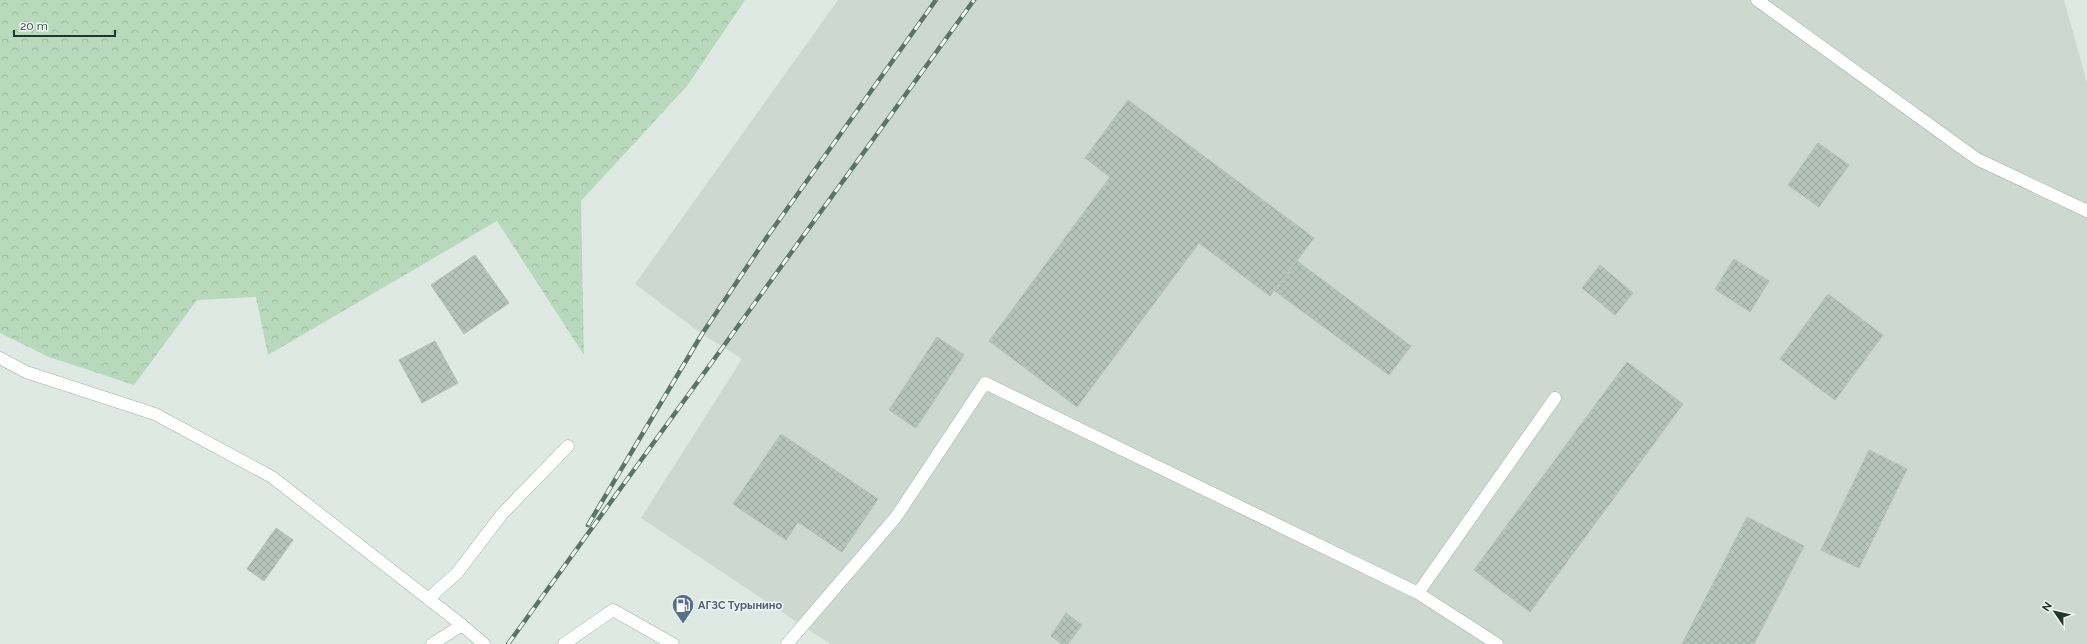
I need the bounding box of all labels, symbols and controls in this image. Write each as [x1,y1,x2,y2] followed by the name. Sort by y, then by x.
[14,12,115,38] scale bar
[20,19,48,33] text: 20 m
[670,592,696,625] fuel station icon: АГЗС Турынино
[2035,592,2075,632] north arrow
[698,599,782,612] place label: АГЗС Турынино
[2039,600,2055,614] text: N

